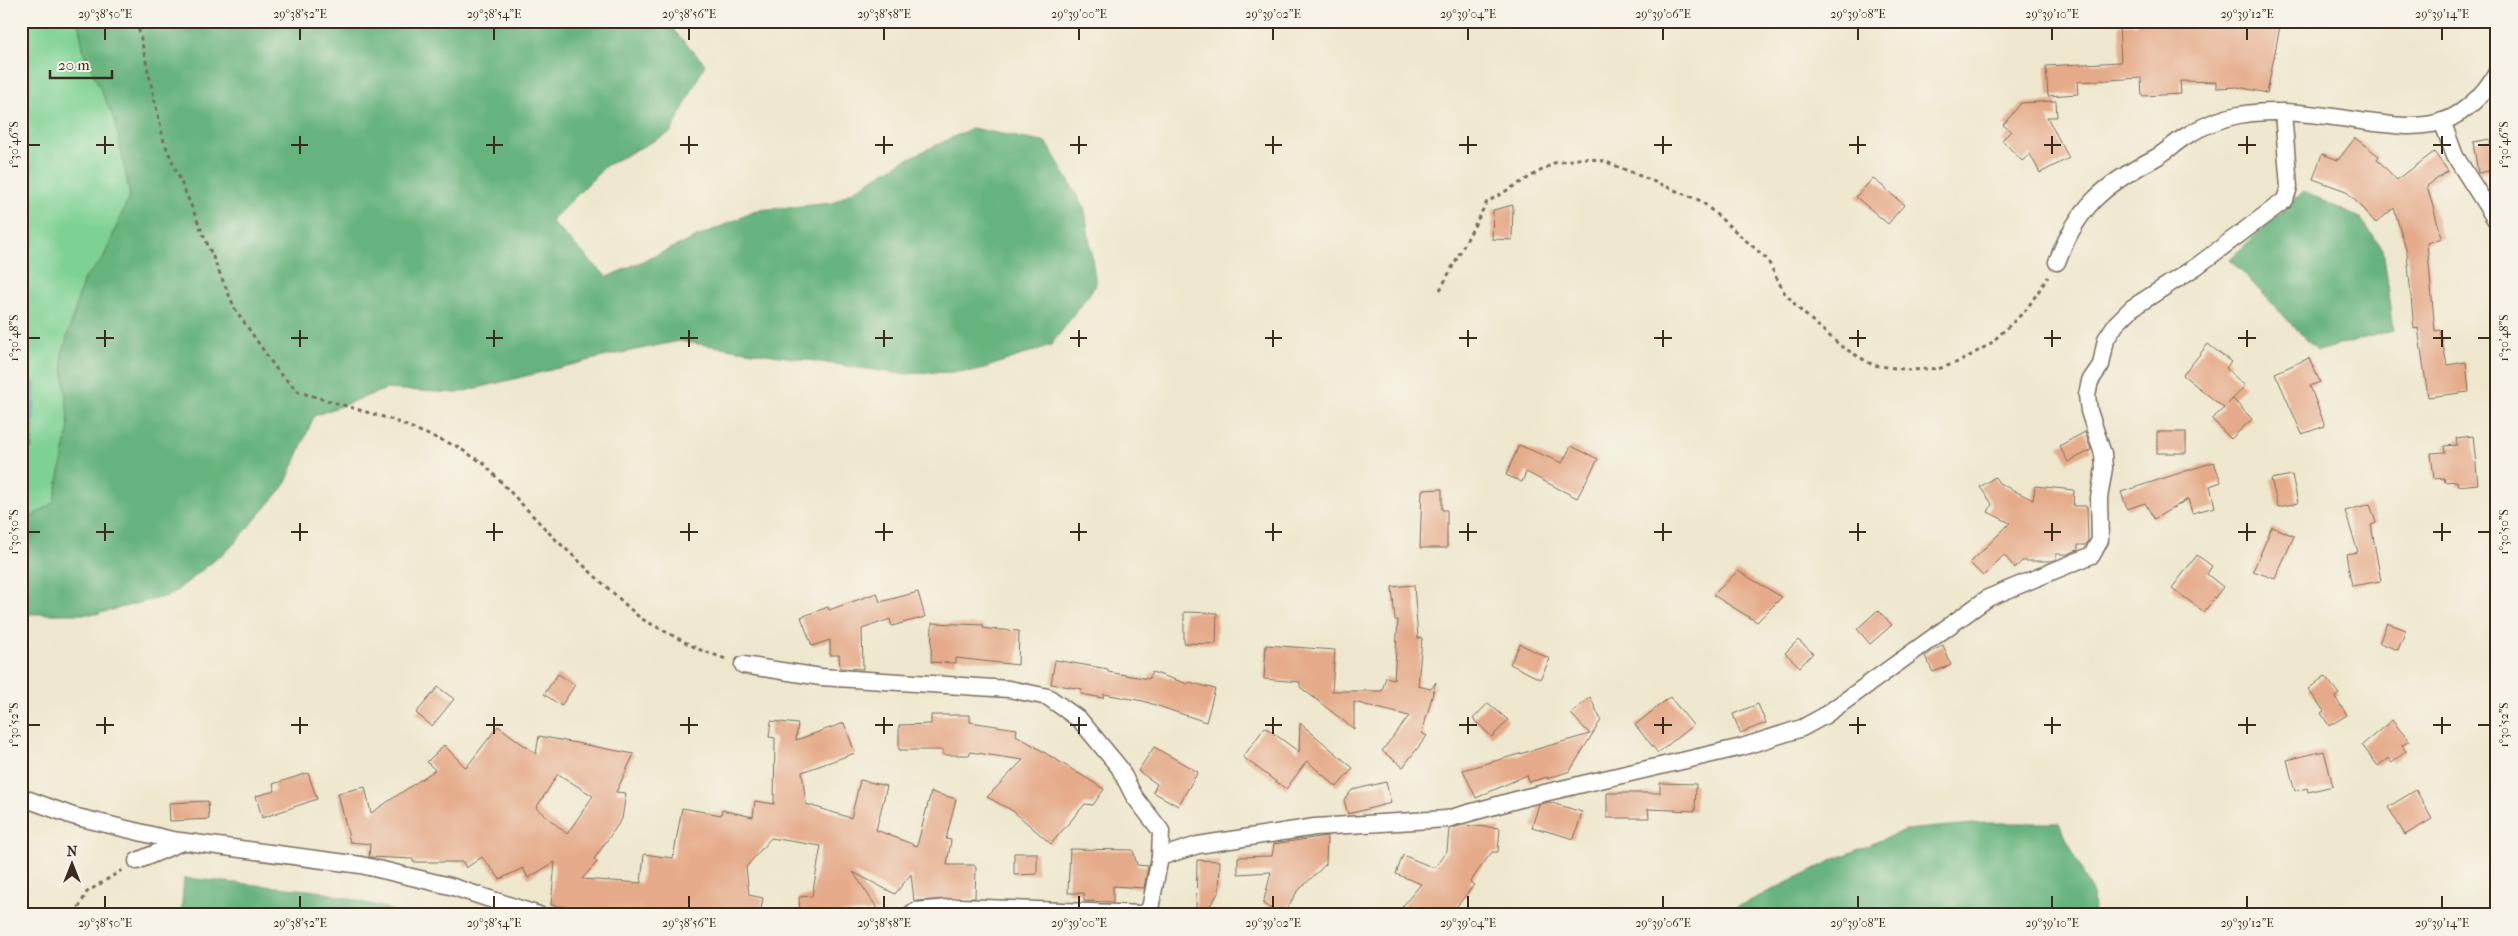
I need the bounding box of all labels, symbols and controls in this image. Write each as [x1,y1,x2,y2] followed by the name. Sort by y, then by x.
[78,7,132,21] text: 29°38'50"E
[273,7,327,21] text: 29°38'52"E
[467,7,521,21] text: 29°38'54"E
[662,7,716,21] text: 29°38'56"E
[857,7,911,21] text: 29°38'58"E
[1051,7,1107,21] text: 29°39'00"E
[1245,7,1301,21] text: 29°39'02"E
[1440,7,1496,21] text: 29°39'04"E
[1635,7,1691,21] text: 29°39'06"E
[1830,7,1886,21] text: 29°39'08"E
[2025,7,2079,21] text: 29°39'10"E
[2220,7,2274,21] text: 29°39'12"E
[2415,7,2469,21] text: 29°39'14"E
[50,48,112,80] scale bar
[58,56,90,74] text: 20 m
[7,121,21,169] text: 1°30'46"S
[2497,121,2511,169] text: 1°30'46"S
[7,315,21,361] text: 1°30'48"S
[2497,315,2511,361] text: 1°30'48"S
[7,509,21,555] text: 1°30'50"S
[2497,509,2511,555] text: 1°30'50"S
[7,703,21,748] text: 1°30'52"S
[2497,703,2511,748] text: 1°30'52"S
[48,838,98,888] north arrow
[67,843,78,860] text: N
[78,916,132,930] text: 29°38'50"E
[273,916,327,930] text: 29°38'52"E
[467,916,521,930] text: 29°38'54"E
[662,916,716,930] text: 29°38'56"E
[857,916,911,930] text: 29°38'58"E
[1051,916,1107,930] text: 29°39'00"E
[1245,916,1301,930] text: 29°39'02"E
[1440,916,1496,930] text: 29°39'04"E
[1635,916,1691,930] text: 29°39'06"E
[1830,916,1886,930] text: 29°39'08"E
[2025,916,2079,930] text: 29°39'10"E
[2220,916,2274,930] text: 29°39'12"E
[2415,916,2469,930] text: 29°39'14"E

